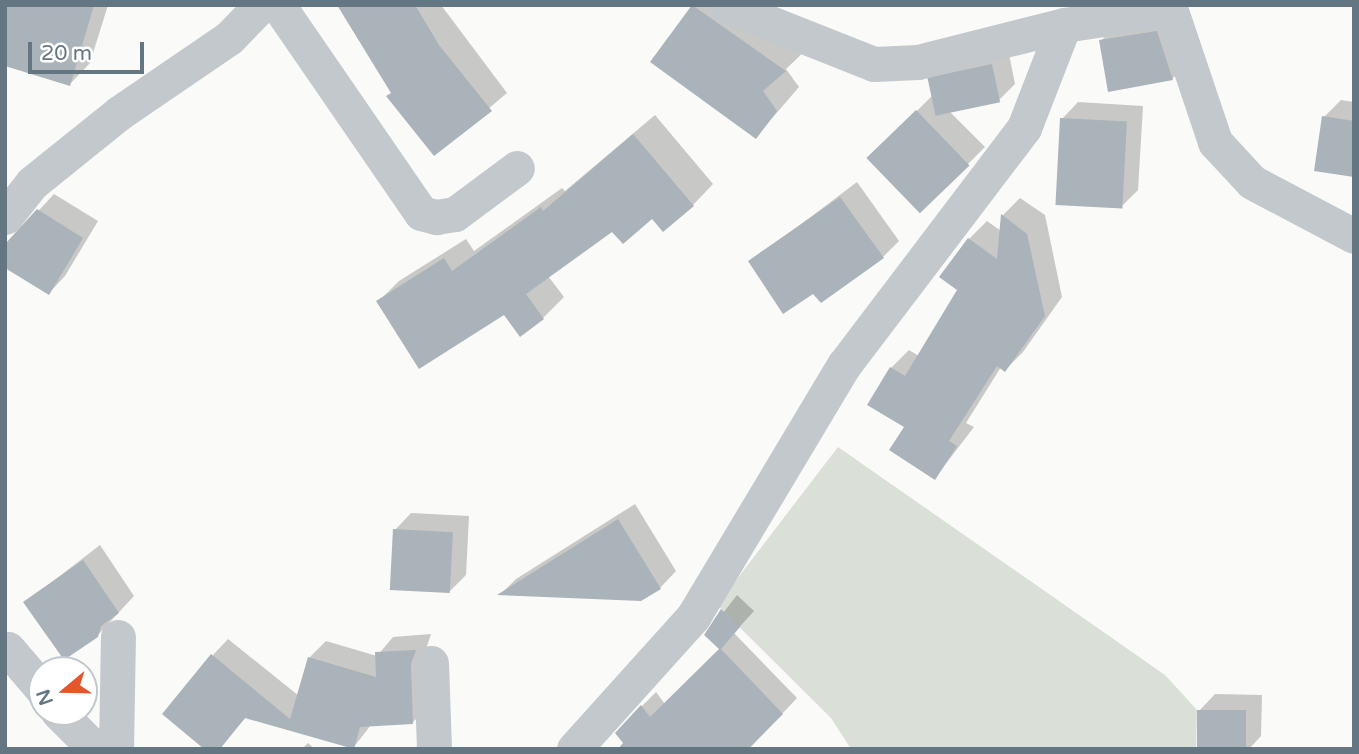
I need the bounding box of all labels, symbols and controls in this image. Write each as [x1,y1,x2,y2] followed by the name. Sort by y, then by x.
[32,28,147,72] scale bar
[41,41,92,66] text: 20 m
[28,656,98,726] north arrow
[32,686,58,708] text: N

